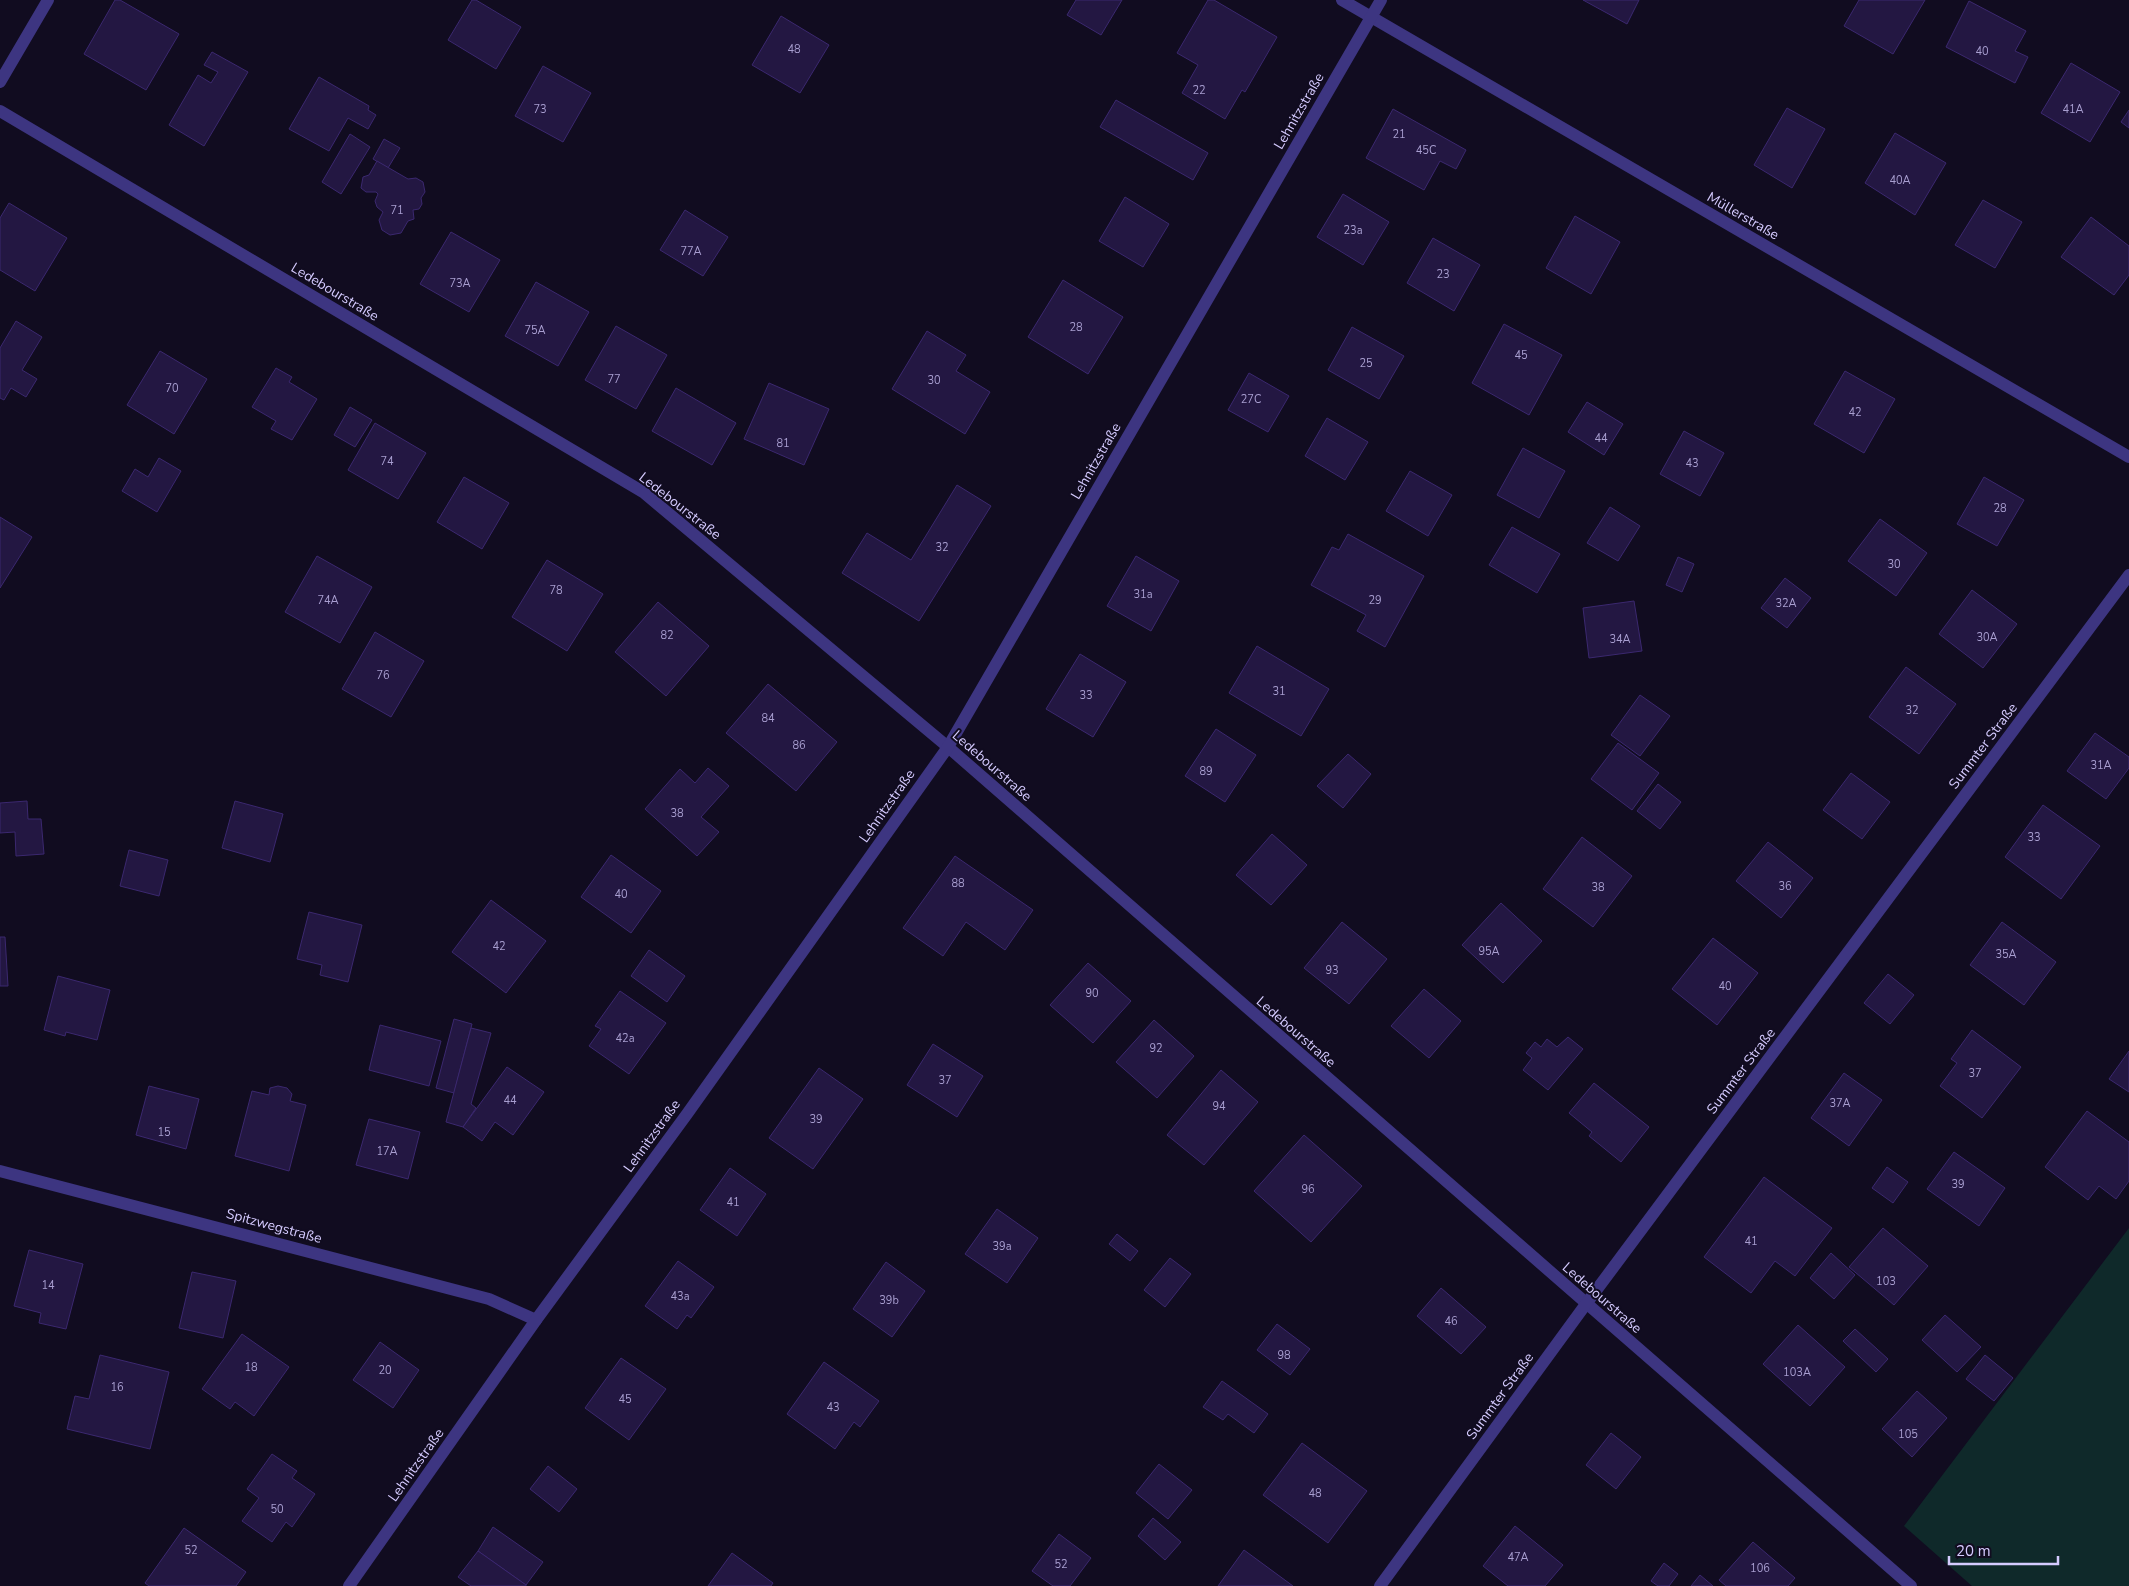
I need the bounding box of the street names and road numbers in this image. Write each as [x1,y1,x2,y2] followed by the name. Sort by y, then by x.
[1269,69,1329,153] street label: Lehnitzstraße
[1703,188,1783,244] street label: Müllerstraße
[288,258,382,326] street label: Ledebourstraße
[1066,419,1126,503] street label: Lehnitzstraße
[635,468,725,544] street label: Ledebourstraße
[1944,699,2022,793] street label: Summter Straße
[948,726,1036,806] street label: Ledebourstraße
[855,766,919,846] street label: Lehnitzstraße
[1252,992,1340,1072] street label: Ledebourstraße
[1702,1024,1780,1118] street label: Summter Straße
[619,1096,685,1176] street label: Lehnitzstraße
[224,1204,324,1248] street label: Spitzwegstraße
[1558,1258,1646,1338] street label: Ledebourstraße
[1462,1349,1538,1443] street label: Summter Straße
[384,1425,448,1505] street label: Lehnitzstraße

